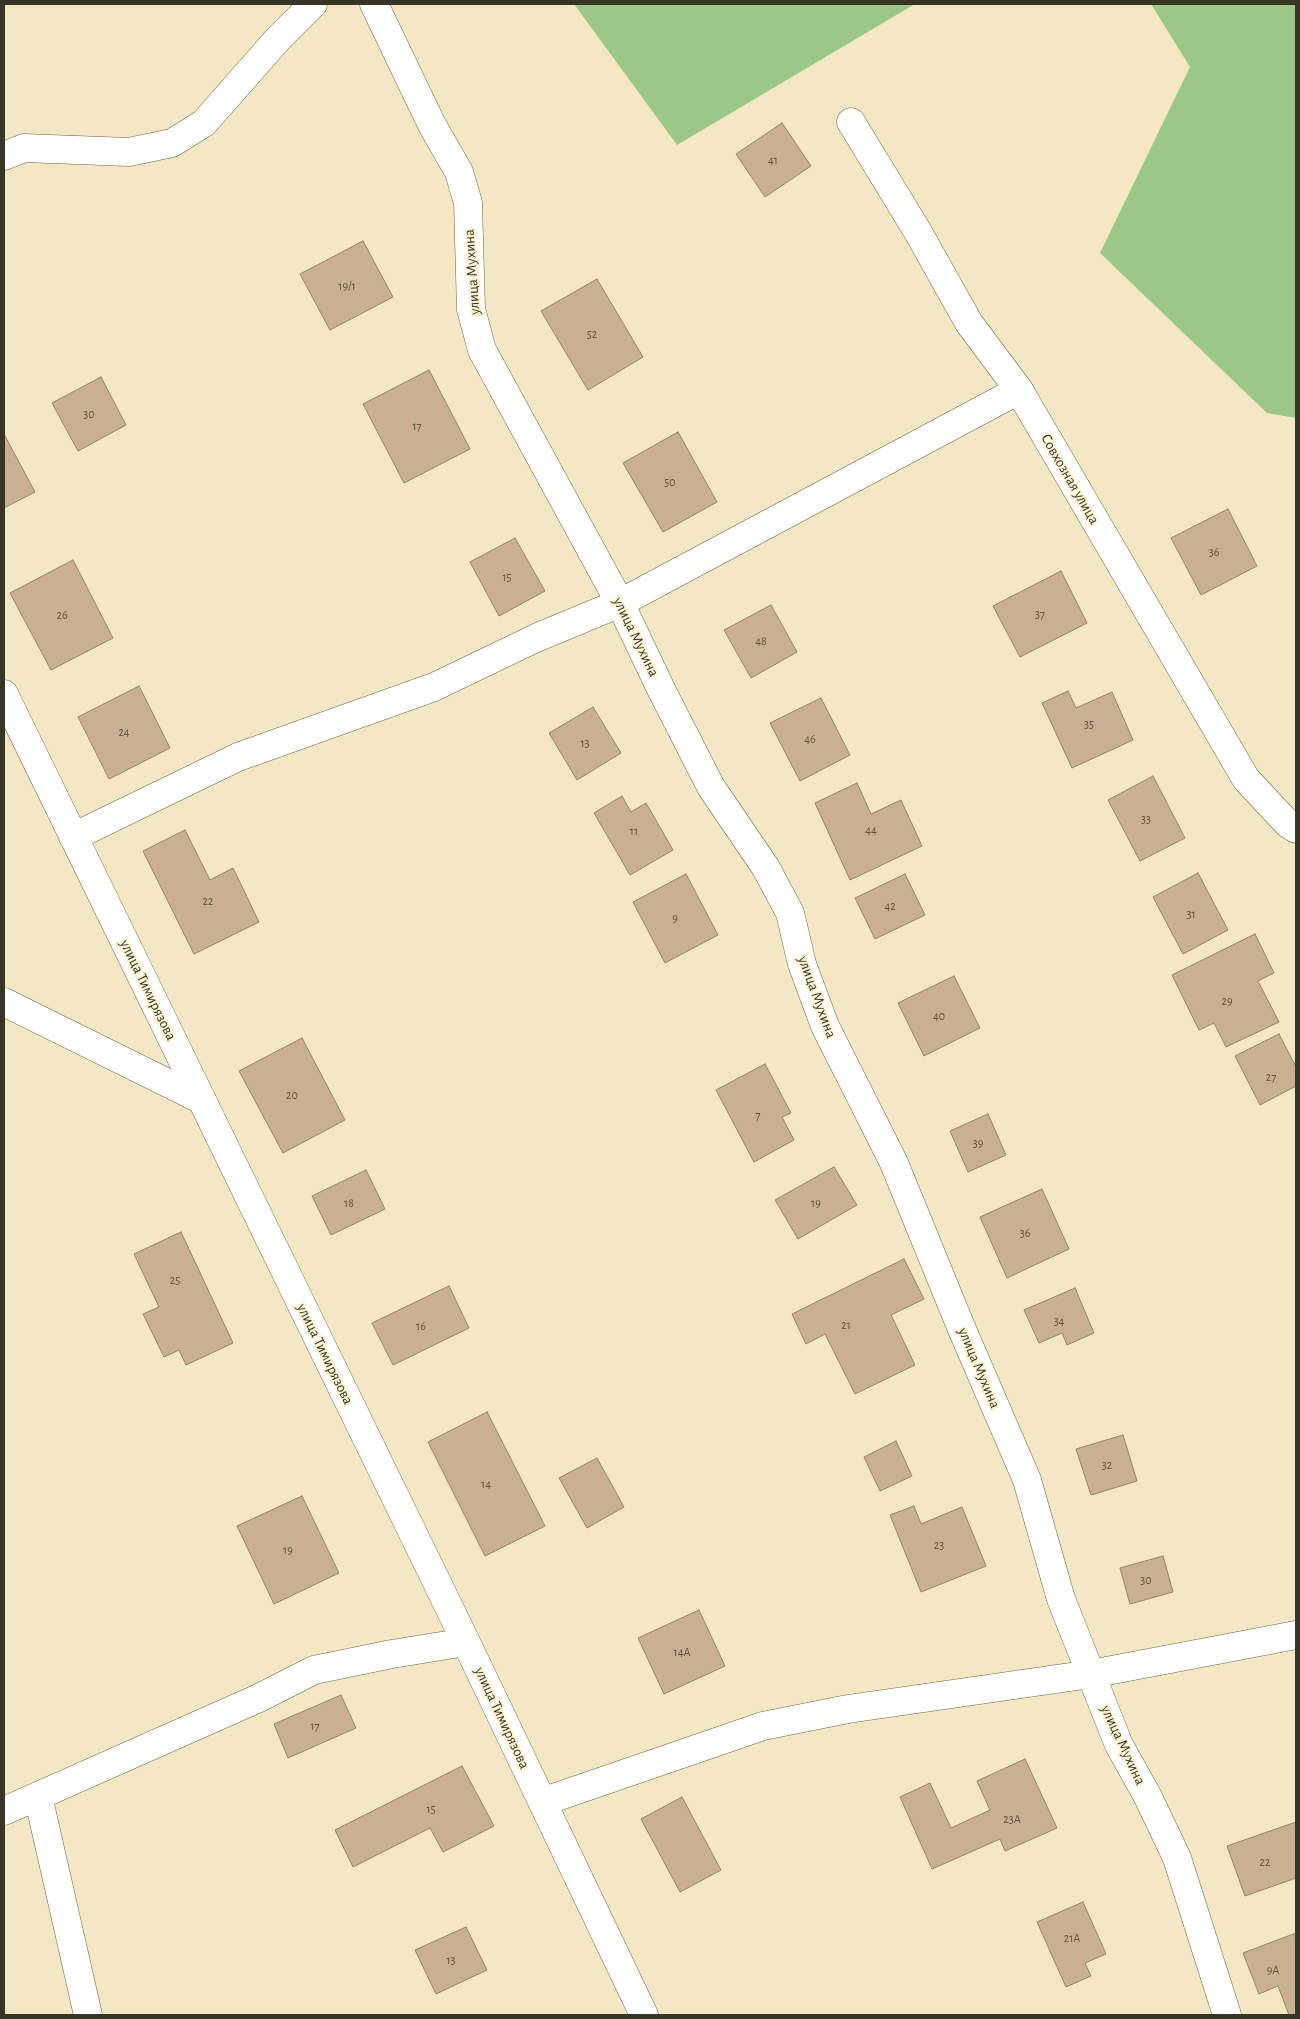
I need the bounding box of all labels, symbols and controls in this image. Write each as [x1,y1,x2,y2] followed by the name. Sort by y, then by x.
[768,153,778,167] house number: 41
[460,229,484,315] street label: улица Мухина
[338,279,356,293] house number: 19/1
[587,327,597,341] house number: 52
[83,407,95,421] house number: 30
[412,419,422,433] house number: 17
[1037,431,1103,527] street label: Совхозная улица
[664,475,676,489] house number: 50
[1209,545,1219,559] house number: 36
[502,570,512,584] house number: 15
[609,594,663,680] street label: улица Мухина
[1035,607,1045,621] house number: 37
[56,608,68,622] house number: 26
[755,634,767,648] house number: 48
[1084,717,1094,731] house number: 35
[118,725,130,739] house number: 24
[804,732,816,746] house number: 46
[580,736,590,750] house number: 13
[1141,812,1151,826] house number: 33
[865,823,877,837] house number: 44
[630,824,638,838] house number: 11
[203,894,213,908] house number: 22
[884,899,896,913] house number: 42
[1186,907,1196,921] house number: 31
[672,911,678,925] house number: 9
[116,937,180,1043] street label: улица Тимирязова
[794,954,840,1040] street label: улица Мухина
[1221,994,1233,1008] house number: 29
[933,1009,945,1023] house number: 40
[1266,1070,1276,1084] house number: 27
[286,1088,298,1102] house number: 20
[755,1108,761,1122] house number: 7
[973,1136,983,1150] house number: 39
[344,1196,354,1210] house number: 18
[811,1196,821,1210] house number: 19
[1020,1226,1030,1240] house number: 36
[170,1273,180,1287] house number: 25
[293,1301,357,1407] street label: улица Тимирязова
[1054,1314,1064,1328] house number: 34
[841,1318,851,1332] house number: 21
[416,1319,426,1333] house number: 16
[954,1325,1004,1411] street label: улица Мухина
[1102,1458,1112,1472] house number: 32
[481,1477,491,1491] house number: 14
[934,1538,944,1552] house number: 23
[283,1543,293,1557] house number: 19
[1140,1573,1152,1587] house number: 30
[674,1645,690,1659] house number: 14А
[471,1664,533,1772] street label: улица Тимирязова
[1097,1702,1149,1788] street label: улица Мухина
[310,1719,320,1733] house number: 17
[426,1802,436,1816] house number: 15
[1003,1812,1021,1826] house number: 23А
[1260,1855,1270,1869] house number: 22
[1064,1931,1080,1945] house number: 21А
[446,1953,456,1967] house number: 13
[1267,1963,1279,1977] house number: 9А

